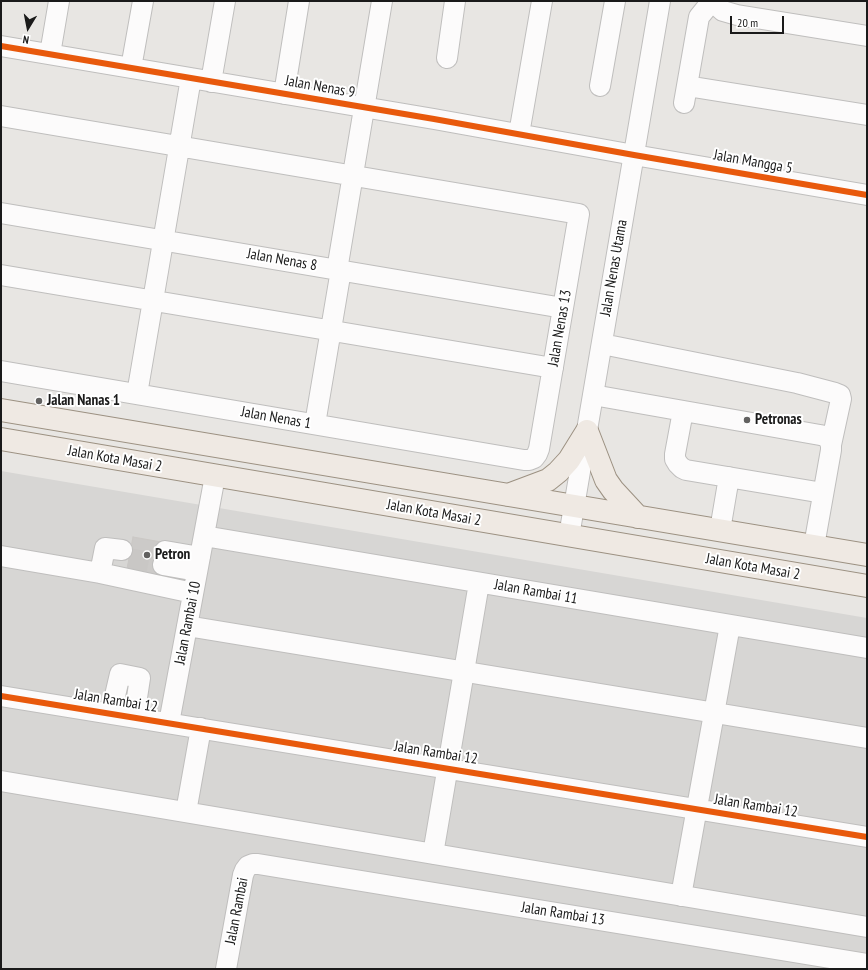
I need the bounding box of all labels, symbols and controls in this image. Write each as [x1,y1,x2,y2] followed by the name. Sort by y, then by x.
[8,8,48,48] north arrow
[732,8,786,34] scale bar
[737,15,758,30] text: 20 m
[22,32,30,47] text: N
[284,72,356,102] street label: Jalan Nenas 9
[712,146,794,178] street label: Jalan Mangga 5
[597,218,631,318] street label: Jalan Nenas Utama
[246,245,318,275] street label: Jalan Nenas 8
[544,288,576,368] street label: Jalan Nenas 13
[47,392,120,410] place label: Jalan Nanas 1
[34,396,44,406] marker: Jalan Nanas 1
[240,403,312,433] street label: Jalan Nenas 1
[755,411,802,429] place label: Petronas
[742,415,752,425] marker: Petronas
[67,442,163,476] street label: Jalan Kota Masai 2
[386,496,482,530] street label: Jalan Kota Masai 2
[155,546,190,564] place label: Petron
[142,550,152,560] marker: Petron
[705,550,801,584] street label: Jalan Kota Masai 2
[493,576,579,608] street label: Jalan Rambai 11
[171,580,205,666] street label: Jalan Rambai 10
[73,686,159,716] street label: Jalan Rambai 12
[393,738,479,768] street label: Jalan Rambai 12
[713,791,799,821] street label: Jalan Rambai 12
[222,876,252,946] street label: Jalan Rambai
[520,899,606,929] street label: Jalan Rambai 13

